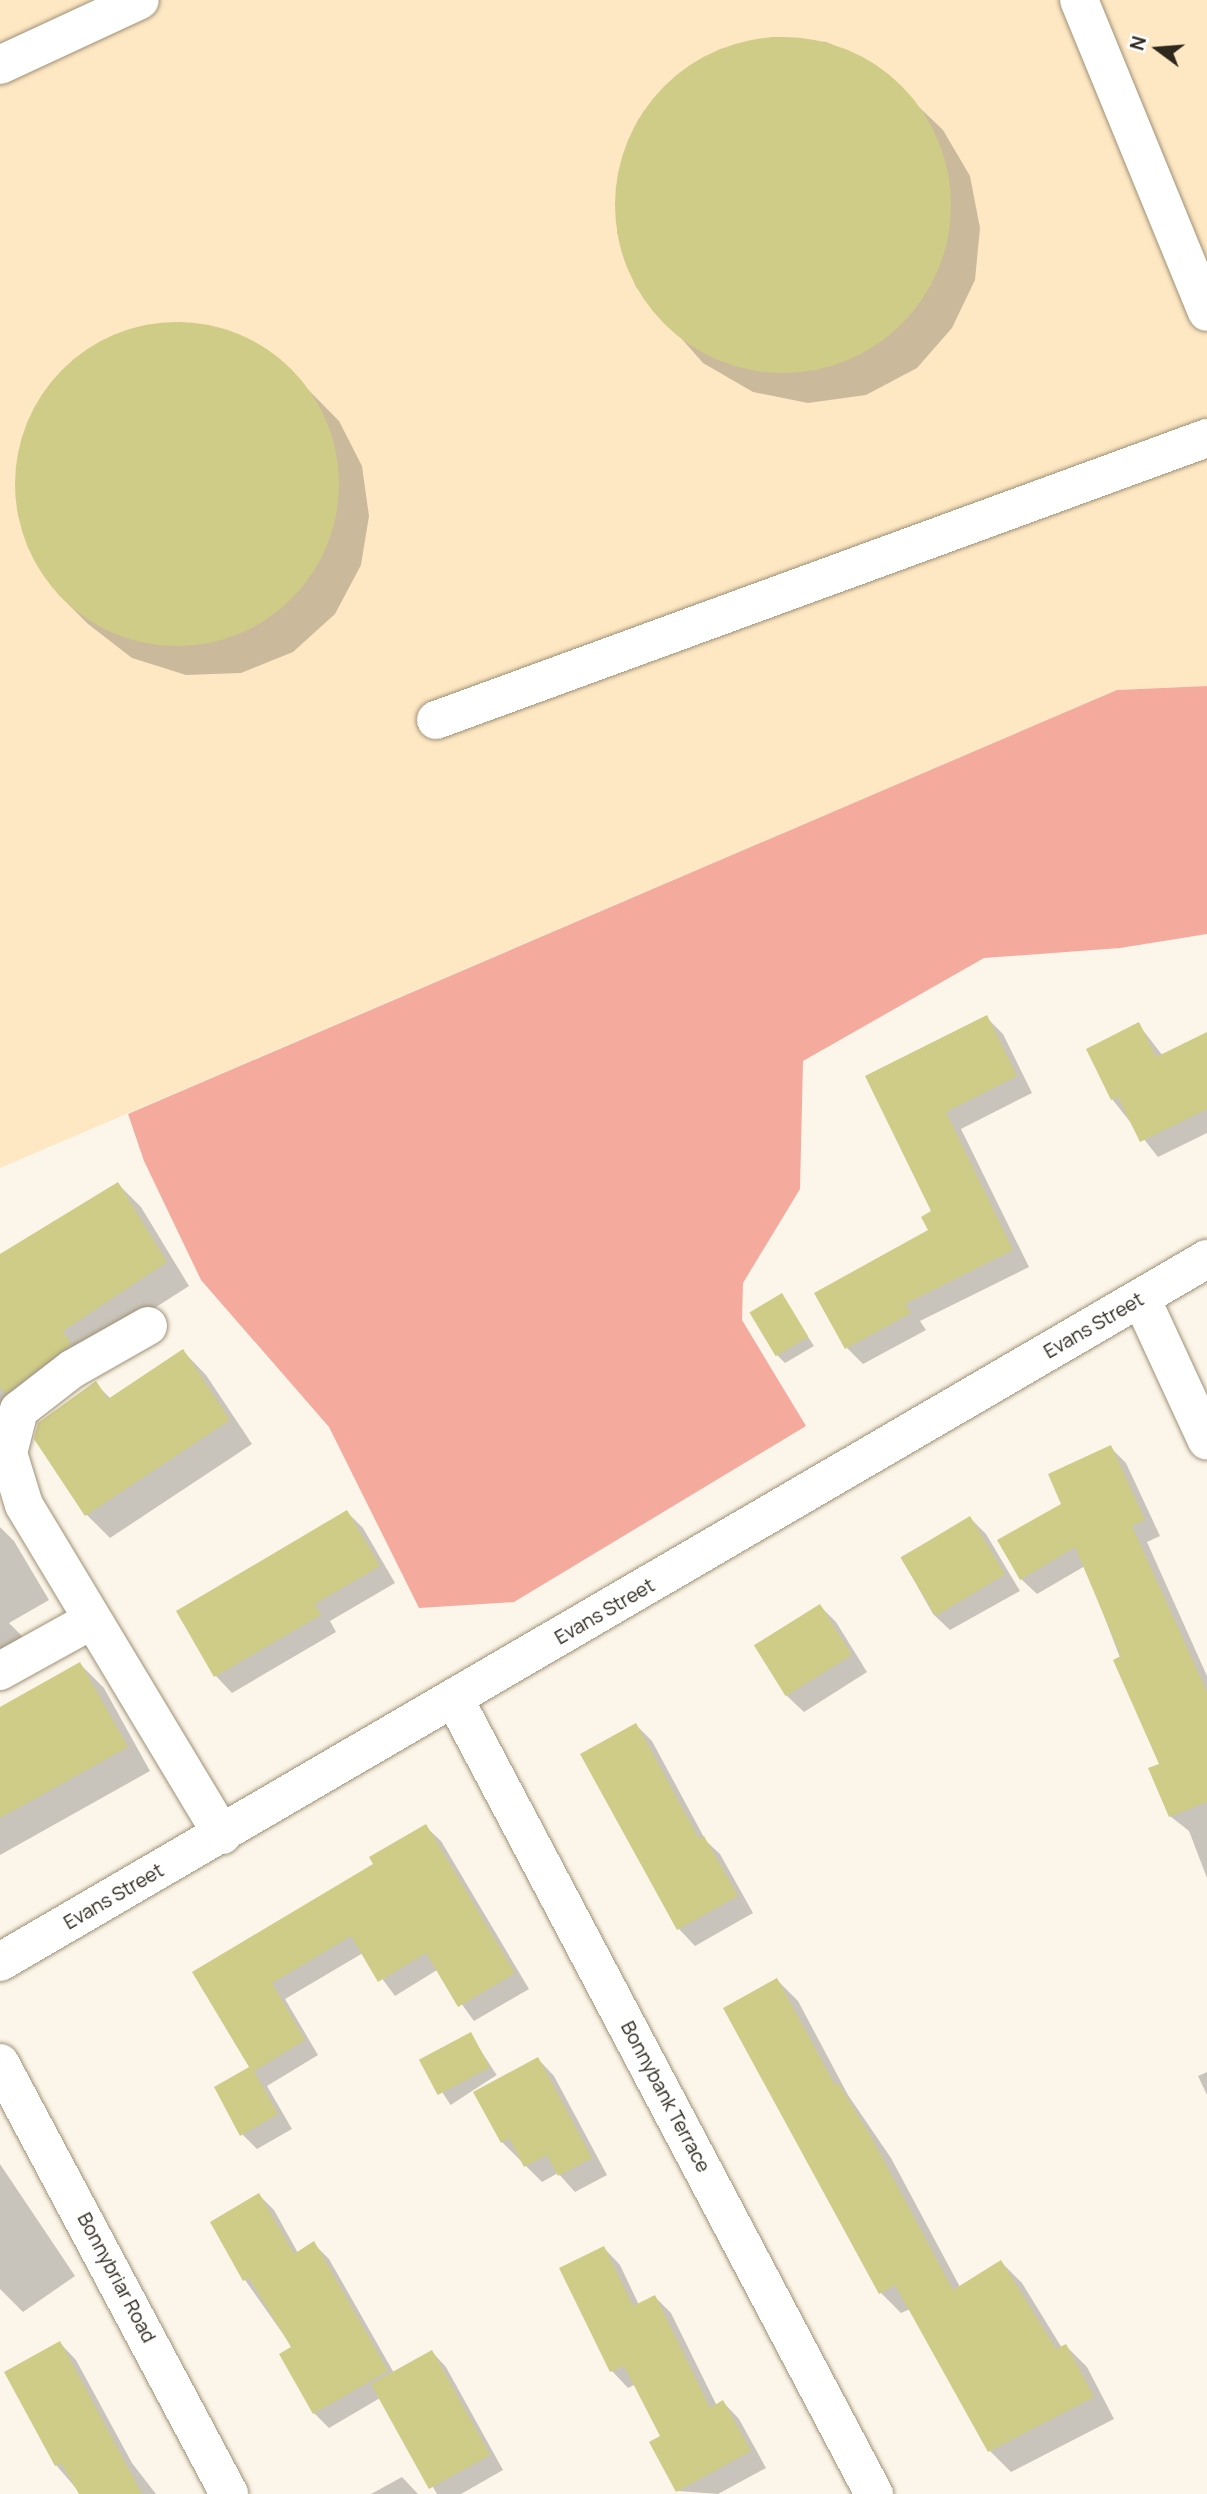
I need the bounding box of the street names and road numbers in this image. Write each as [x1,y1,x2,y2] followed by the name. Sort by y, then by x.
[1040,1288,1148,1364] street label: Evans Street
[551,1574,659,1650] street label: Evans Street
[60,1859,168,1935] street label: Evans Street
[616,2018,714,2176] street label: Bonnybank Terrace
[72,2209,160,2347] street label: Bonnybriar Road

